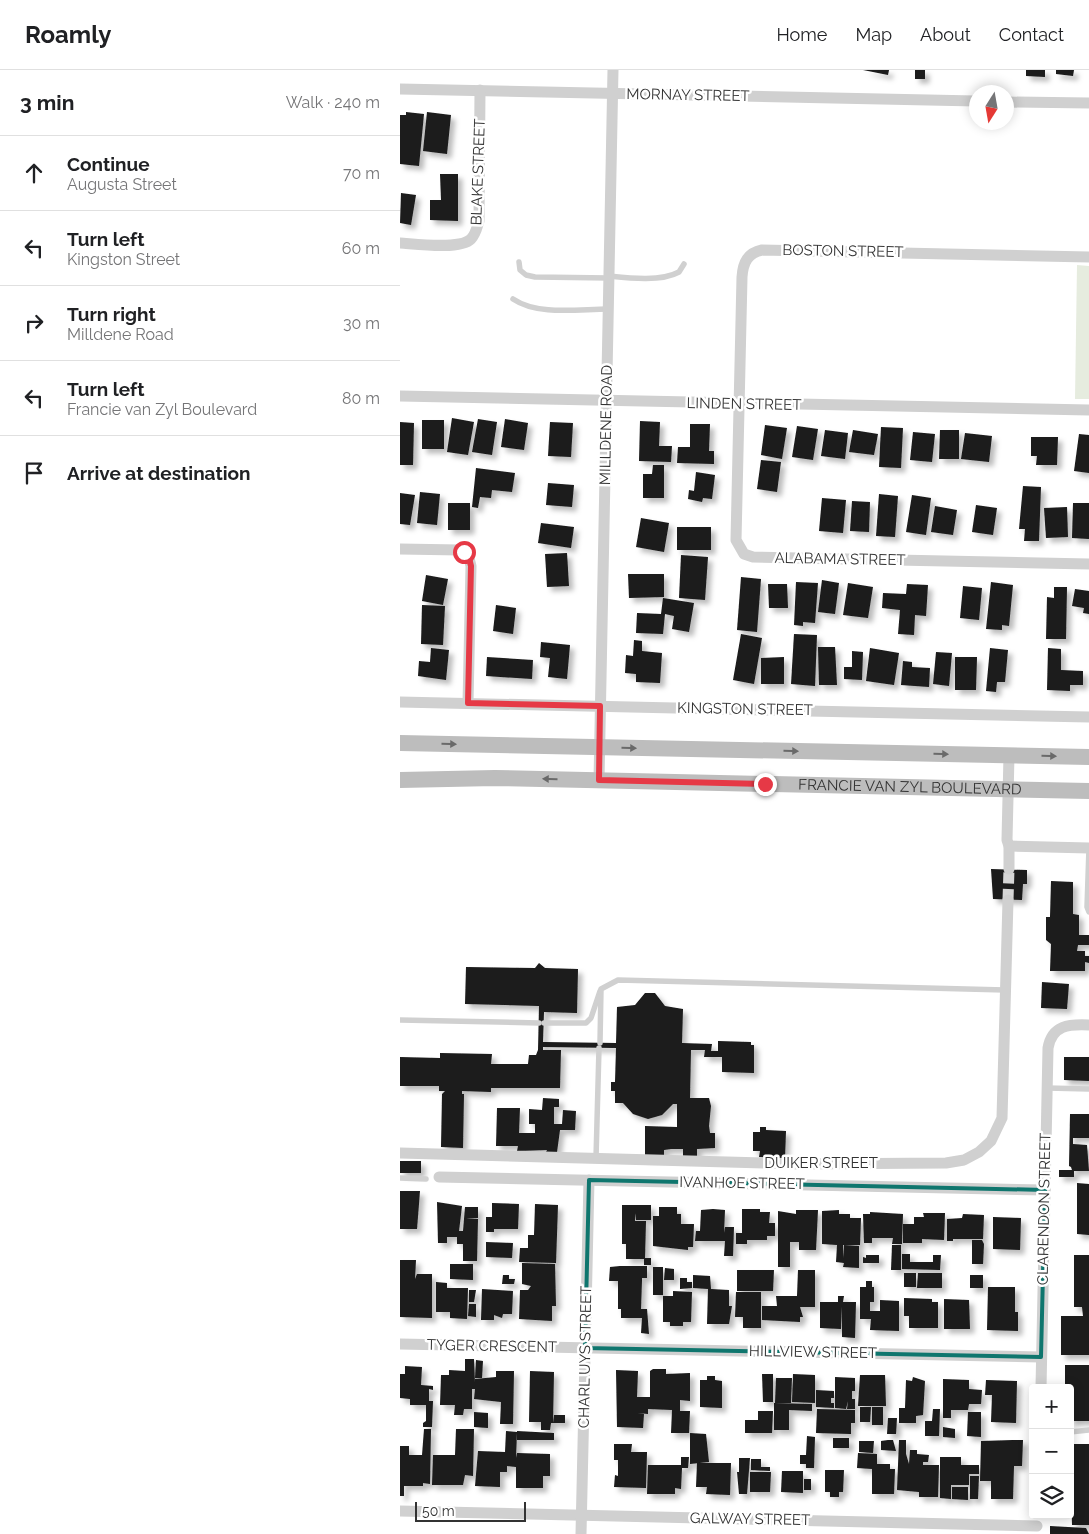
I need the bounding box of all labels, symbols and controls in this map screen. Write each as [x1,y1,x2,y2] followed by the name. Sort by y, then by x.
[25,20,111,49] text: Roamly
[776,24,827,45] text: Home
[855,24,892,45] text: Map
[920,24,971,45] text: About
[999,24,1064,45] text: Contact
[626,85,750,105] street label: MORNAY STREET
[969,85,1014,130] north arrow
[20,90,74,115] text: 3 min
[286,93,380,112] text: Walk · 240 m
[467,118,489,226] street label: BLAKE STREET
[67,153,150,175] text: Continue
[20,159,48,187] icon: ahead
[343,164,380,183] text: 70 m
[67,175,177,194] text: Augusta Street
[67,228,144,250] text: Turn left
[20,234,48,262] icon: left
[342,239,380,258] text: 60 m
[782,241,904,261] street label: BOSTON STREET
[67,250,180,269] text: Kingston Street
[67,303,156,325] text: Turn right
[20,309,48,337] icon: right
[343,314,380,333] text: 30 m
[67,325,174,344] text: Milldene Road
[596,364,616,485] street label: MILLDENE ROAD
[67,378,144,400] text: Turn left
[20,384,48,412] icon: left
[342,389,380,408] text: 80 m
[686,394,802,414] street label: LINDEN STREET
[67,400,257,419] text: Francie van Zyl Boulevard
[20,459,48,487] icon: arrive
[67,462,251,484] text: Arrive at destination
[453,541,476,564] route start
[774,549,906,569] street label: ALABAMA STREET
[677,699,813,719] street label: KINGSTON STREET
[441,740,457,748] one-way arrow
[621,744,637,752] one-way arrow
[783,747,799,755] one-way arrow
[933,750,949,758] one-way arrow
[1041,752,1057,760] one-way arrow
[754,773,777,796] route end
[542,775,558,783] one-way arrow
[798,776,1022,799] street label: FRANCIE VAN ZYL BOULEVARD
[1034,1133,1054,1285] street label: CLARENDON STREET
[764,1154,878,1172] street label: DUIKER STREET
[679,1173,805,1193] street label: IVANHOE STREET
[575,1286,595,1428] street label: CHARL UYS STREET
[427,1336,557,1356] street label: TYGER CRESCENT
[749,1342,877,1362] street label: HILLVIEW STREET
[1029,1384,1074,1519] map controls
[1029,1384,1074,1429] button: +
[1029,1429,1074,1474] button: −
[1029,1474,1074,1519] button: layers
[415,1499,526,1522] scale bar
[422,1503,455,1519] text: 50 m
[690,1509,810,1529] street label: GALWAY STREET

